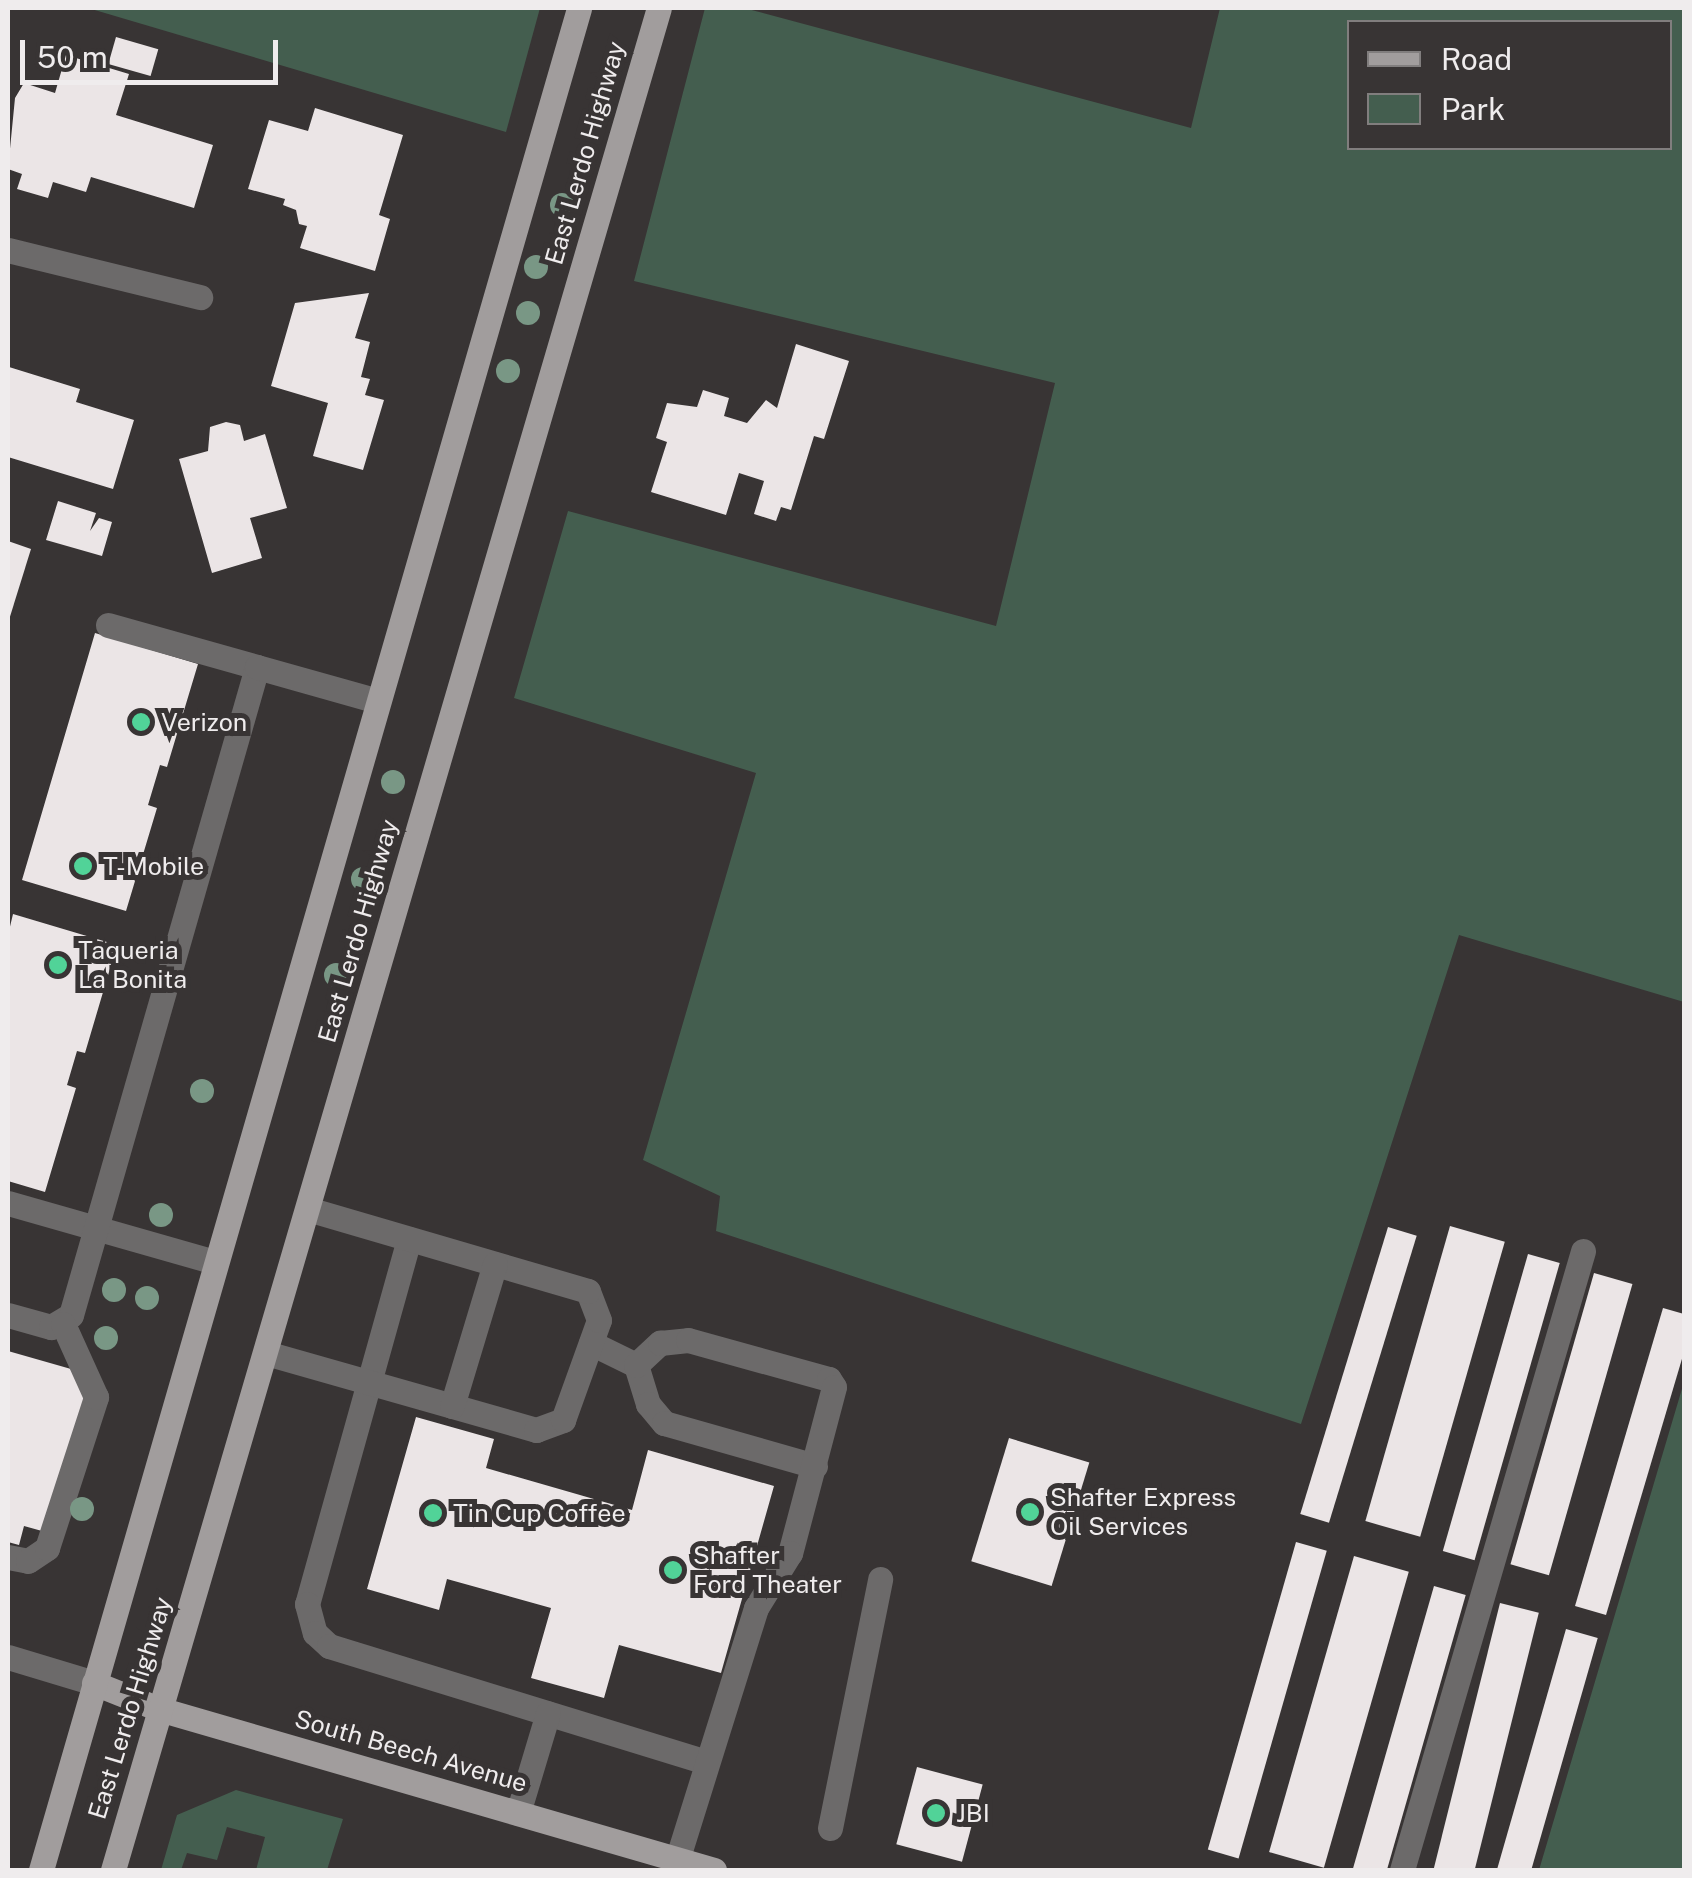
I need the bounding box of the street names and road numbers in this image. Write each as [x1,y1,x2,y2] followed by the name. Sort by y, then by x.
[539,38,631,268] street label: East Lerdo Highway
[312,816,404,1046] street label: East Lerdo Highway
[82,1593,178,1823] street label: East Lerdo Highway
[291,1703,531,1799] street label: South Beech Avenue

